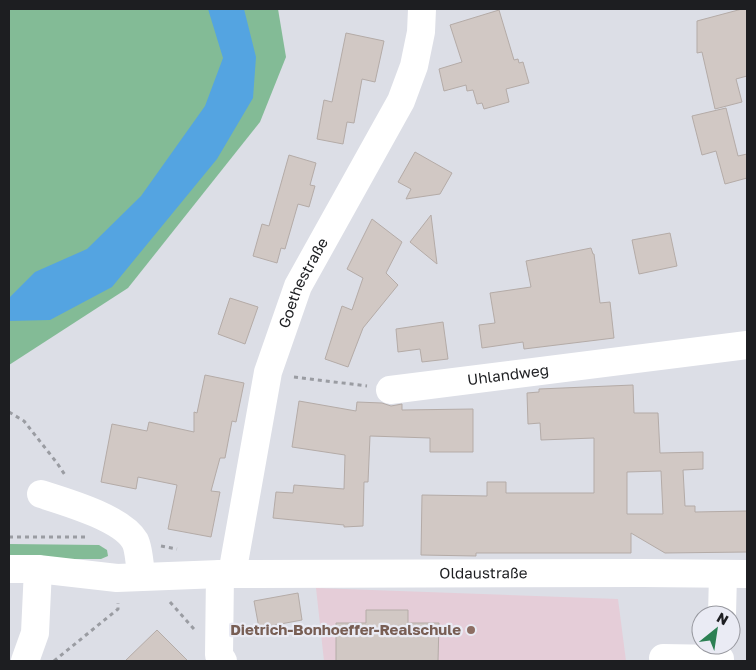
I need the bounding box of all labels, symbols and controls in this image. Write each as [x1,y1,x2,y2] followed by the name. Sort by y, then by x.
[274,234,331,330] street label: Goethestraße
[466,360,550,388] street label: Uhlandweg
[439,563,528,581] street label: Oldaustraße
[691,605,741,655] north arrow
[714,608,732,628] text: N
[230,620,461,638] place label: Dietrich-Bonhoeffer-Realschule
[465,624,477,636] marker: Dietrich-Bonhoeffer-Realschule

